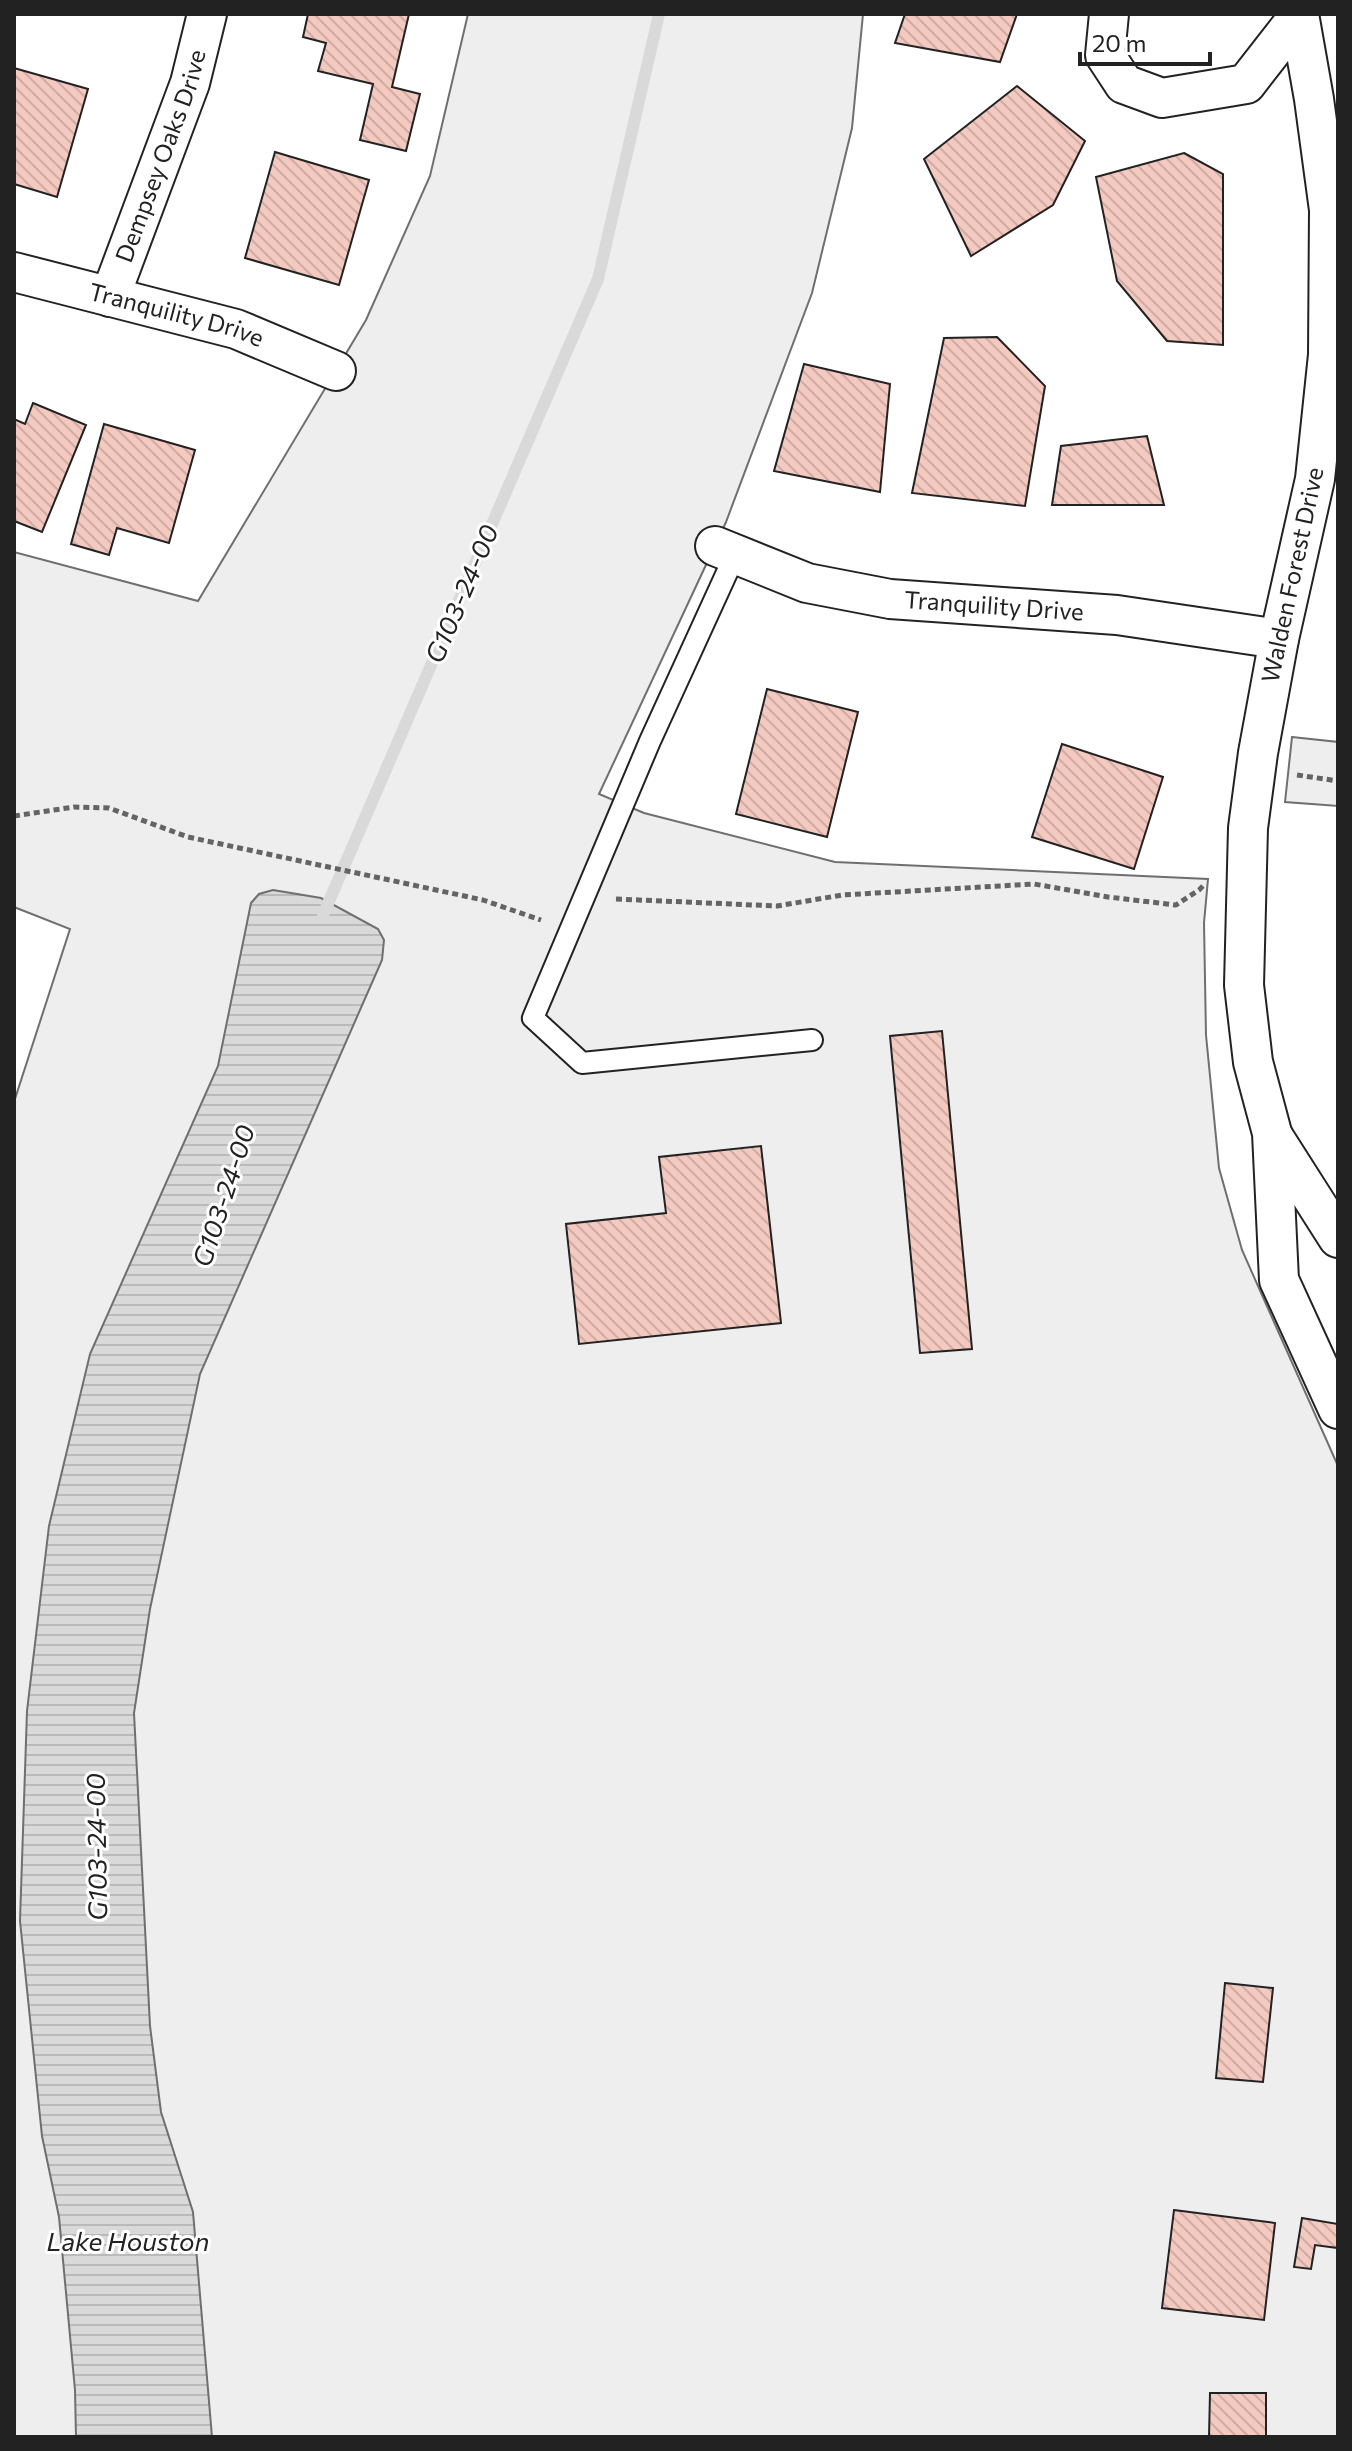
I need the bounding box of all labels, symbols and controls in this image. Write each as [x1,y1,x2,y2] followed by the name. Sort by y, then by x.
[1080,16,1210,66] scale bar
[1092,28,1146,57] text: 20 m
[108,46,211,266] street label: Dempsey Oaks Drive
[86,276,269,352] street label: Tranquility Drive
[1255,464,1329,685] street label: Walden Forest Drive
[418,519,504,667] water label: G103-24-00
[903,584,1085,626] street label: Tranquility Drive
[185,1121,260,1270] water label: G103-24-00
[79,1773,112,1921] water label: G103-24-00
[47,2225,209,2256] water label: Lake Houston

